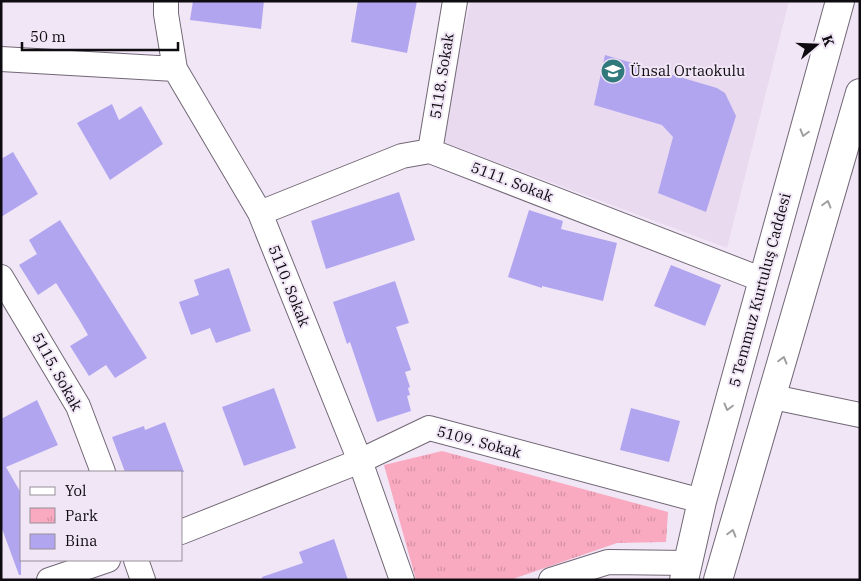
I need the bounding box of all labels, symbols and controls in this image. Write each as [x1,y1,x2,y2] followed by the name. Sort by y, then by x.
[22,20,179,52] scale bar
[791,20,841,70] north arrow
[30,27,66,46] text: 50 m
[425,31,458,120] street label: 5118. Sokak
[818,33,839,49] text: K
[600,58,626,84] school or university icon: Ünsal Ortaokulu
[630,61,745,80] place label: Ünsal Ortaokulu
[799,128,810,137] one-way arrow
[468,157,556,206] street label: 5111. Sokak
[724,190,795,389] street label: 5 Temmuz Kurtuluş Caddesi
[822,201,832,209] one-way arrow
[264,242,315,330] street label: 5110. Sokak
[28,329,87,414] street label: 5115. Sokak
[777,356,788,365] one-way arrow
[723,403,734,412] one-way arrow
[435,421,524,462] street label: 5109. Sokak
[20,471,182,561] legend
[65,481,86,500] text: Yol
[65,506,98,525] text: Park
[726,529,736,538] one-way arrow
[65,531,98,550] text: Bina

